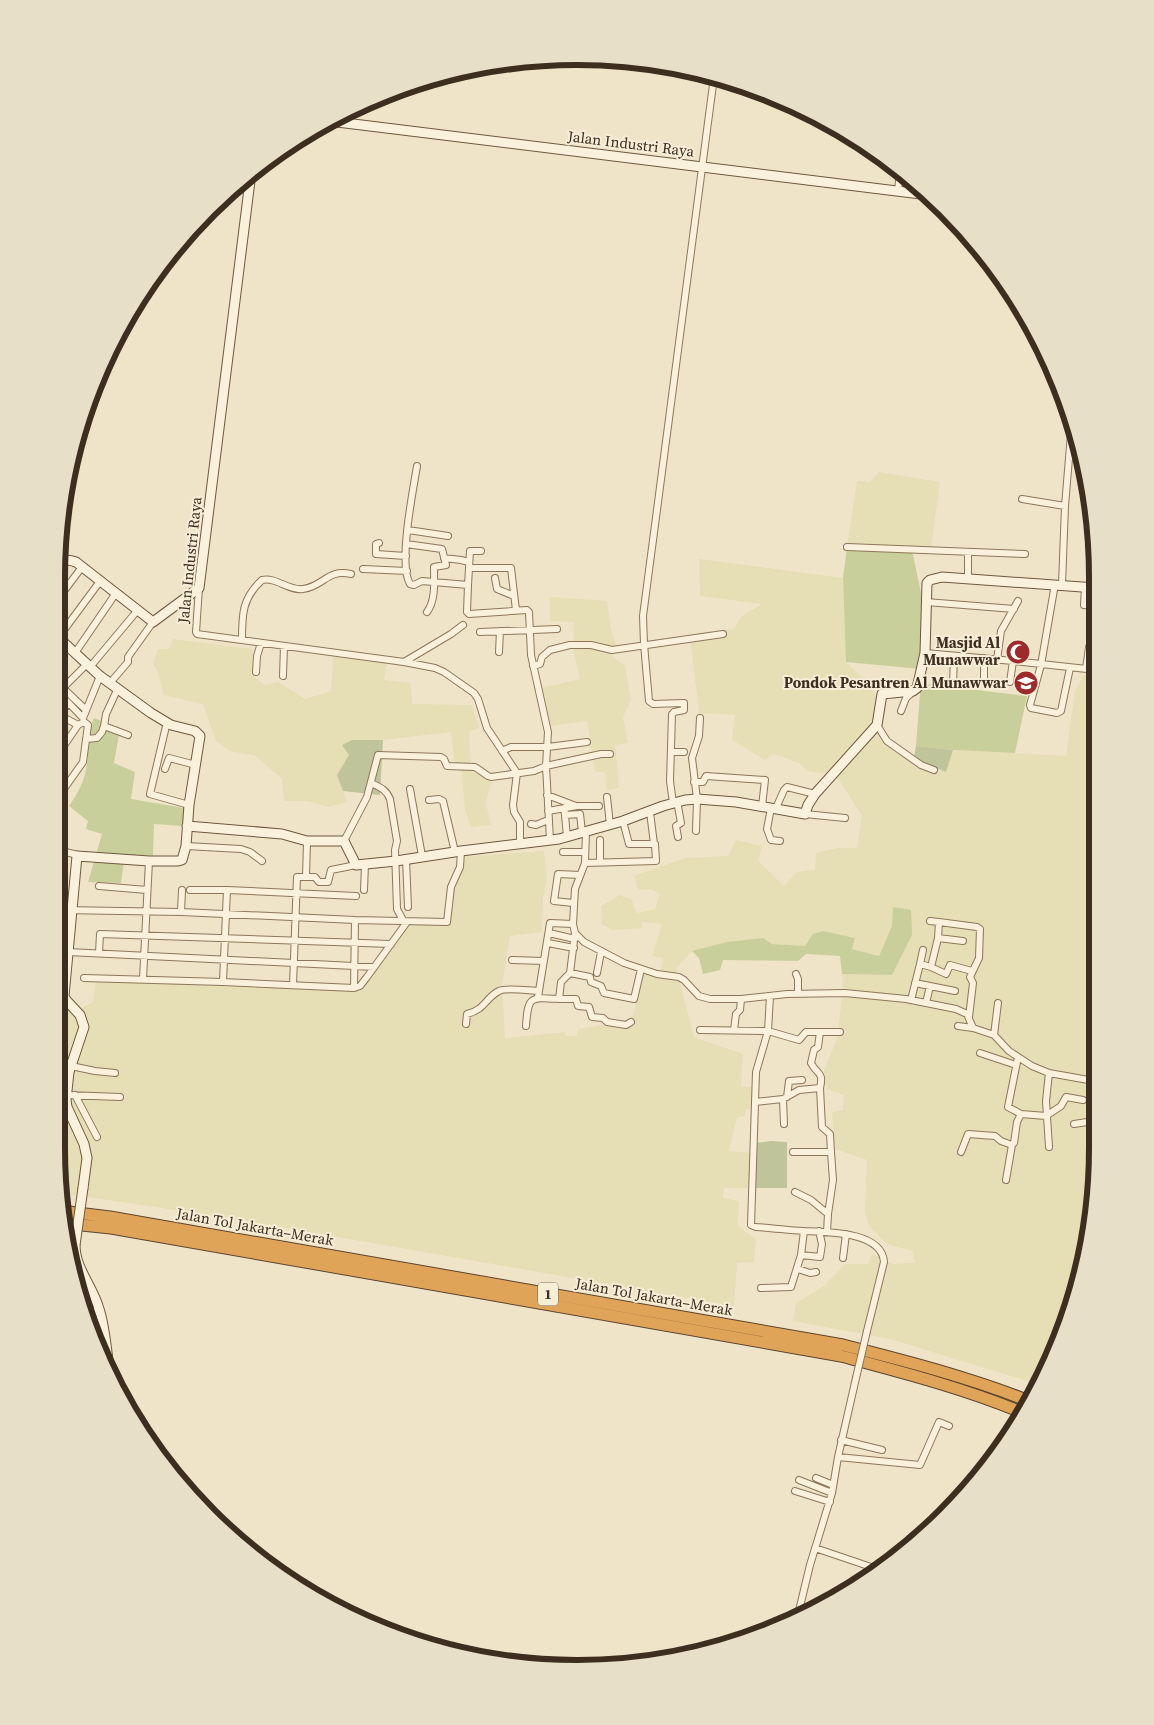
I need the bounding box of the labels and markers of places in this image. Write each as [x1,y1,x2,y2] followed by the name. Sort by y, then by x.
[923,632,1000,670] place label: Masjid Al Munawwar
[1005,639,1031,665] mosque icon: Masjid Al Munawwar
[1013,670,1039,696] school or university icon: Pondok Pesantren Al Munawwar
[784,672,1008,693] place label: Pondok Pesantren Al Munawwar

